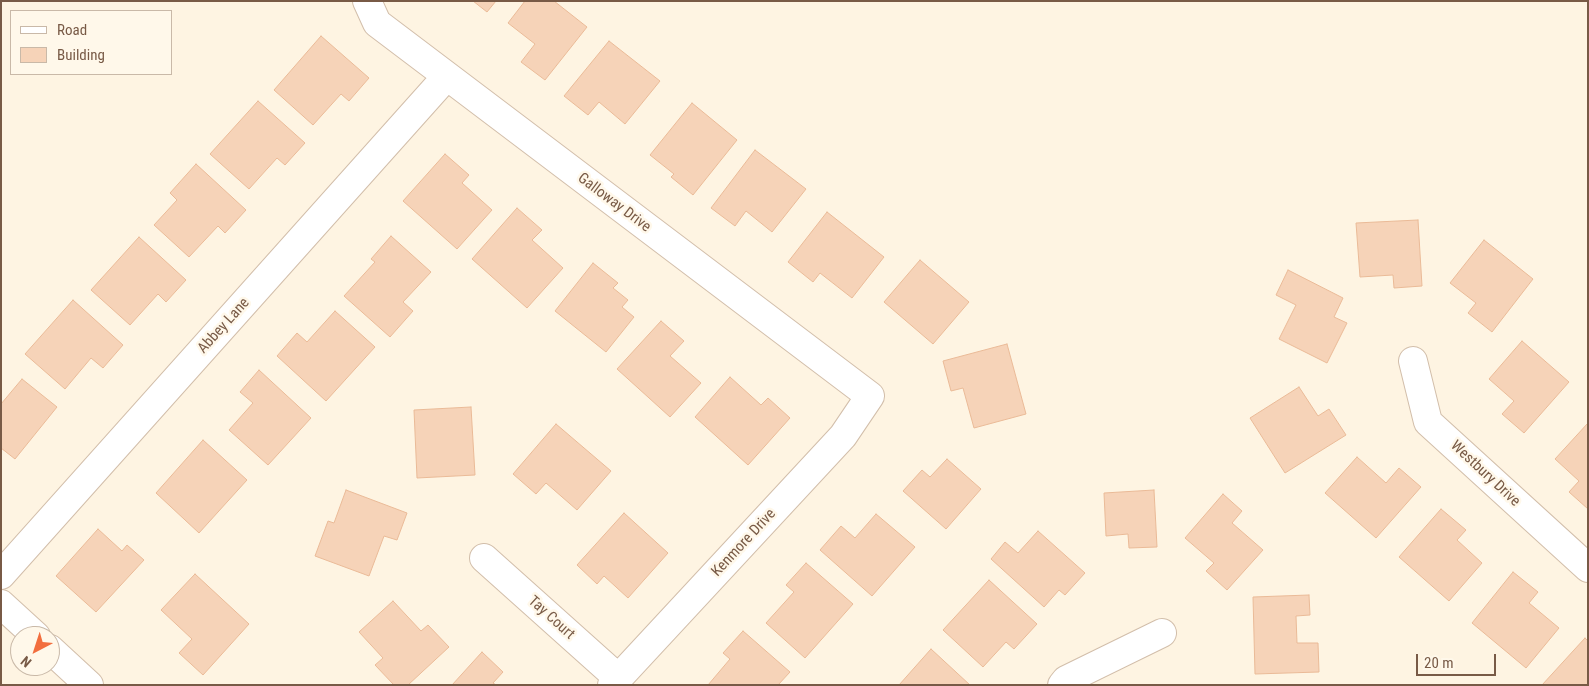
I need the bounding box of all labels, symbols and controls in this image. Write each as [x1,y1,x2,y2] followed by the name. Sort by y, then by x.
[10,10,172,75] legend
[57,21,87,39] text: Road
[57,46,105,64] text: Building
[574,170,654,236] street label: Galloway Drive
[194,294,254,358] street label: Abbey Lane
[1447,437,1523,511] street label: Westbury Drive
[708,505,780,581] street label: Kenmore Drive
[524,592,578,644] street label: Tay Court
[10,626,60,676] north arrow
[1419,644,1499,676] scale bar
[18,653,34,671] text: N
[1424,654,1454,672] text: 20 m

